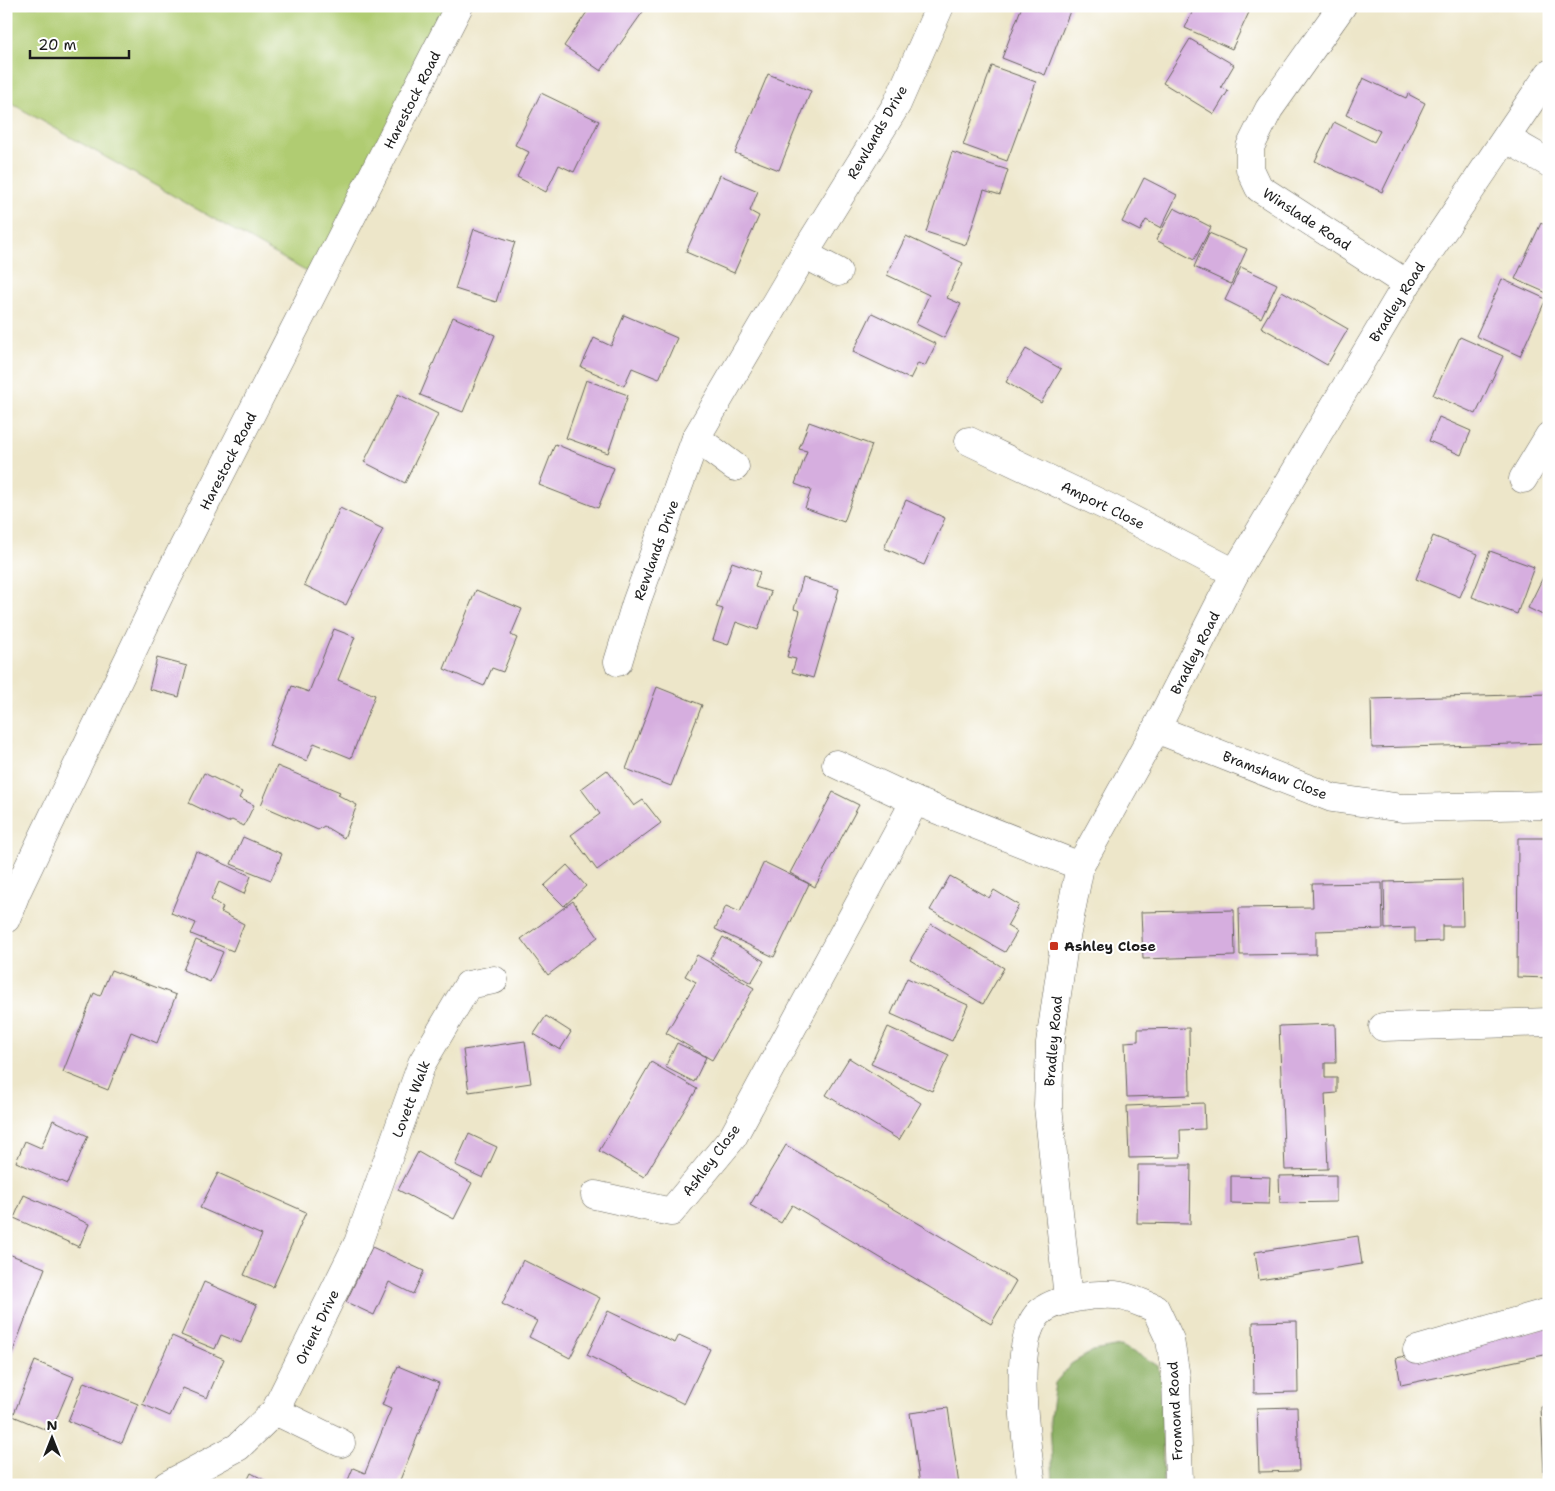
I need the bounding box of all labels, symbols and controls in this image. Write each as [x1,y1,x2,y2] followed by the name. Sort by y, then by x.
[30,28,129,60] scale bar
[38,35,77,55] text: 20 m
[380,48,445,152] street label: Harestock Road
[843,82,911,182] street label: Rewlands Drive
[1259,184,1355,254] street label: Winslade Road
[1365,258,1429,345] street label: Bradley Road
[196,409,261,513] street label: Harestock Road
[1058,477,1148,533] street label: Amport Close
[629,497,683,603] street label: Rewlands Drive
[1166,608,1224,698] street label: Bradley Road
[1220,747,1330,803] street label: Bramshaw Close
[1064,937,1156,955] place label: Ashley Close
[1048,940,1060,952] marker: Ashley Close
[1040,995,1066,1087] street label: Bradley Road
[388,1058,434,1140] street label: Lovett Walk
[678,1120,744,1200] street label: Ashley Close
[291,1286,343,1368] street label: Orient Drive
[1163,1361,1187,1461] street label: Fromond Road
[28,1414,78,1464] north arrow
[46,1416,58,1434] text: N

